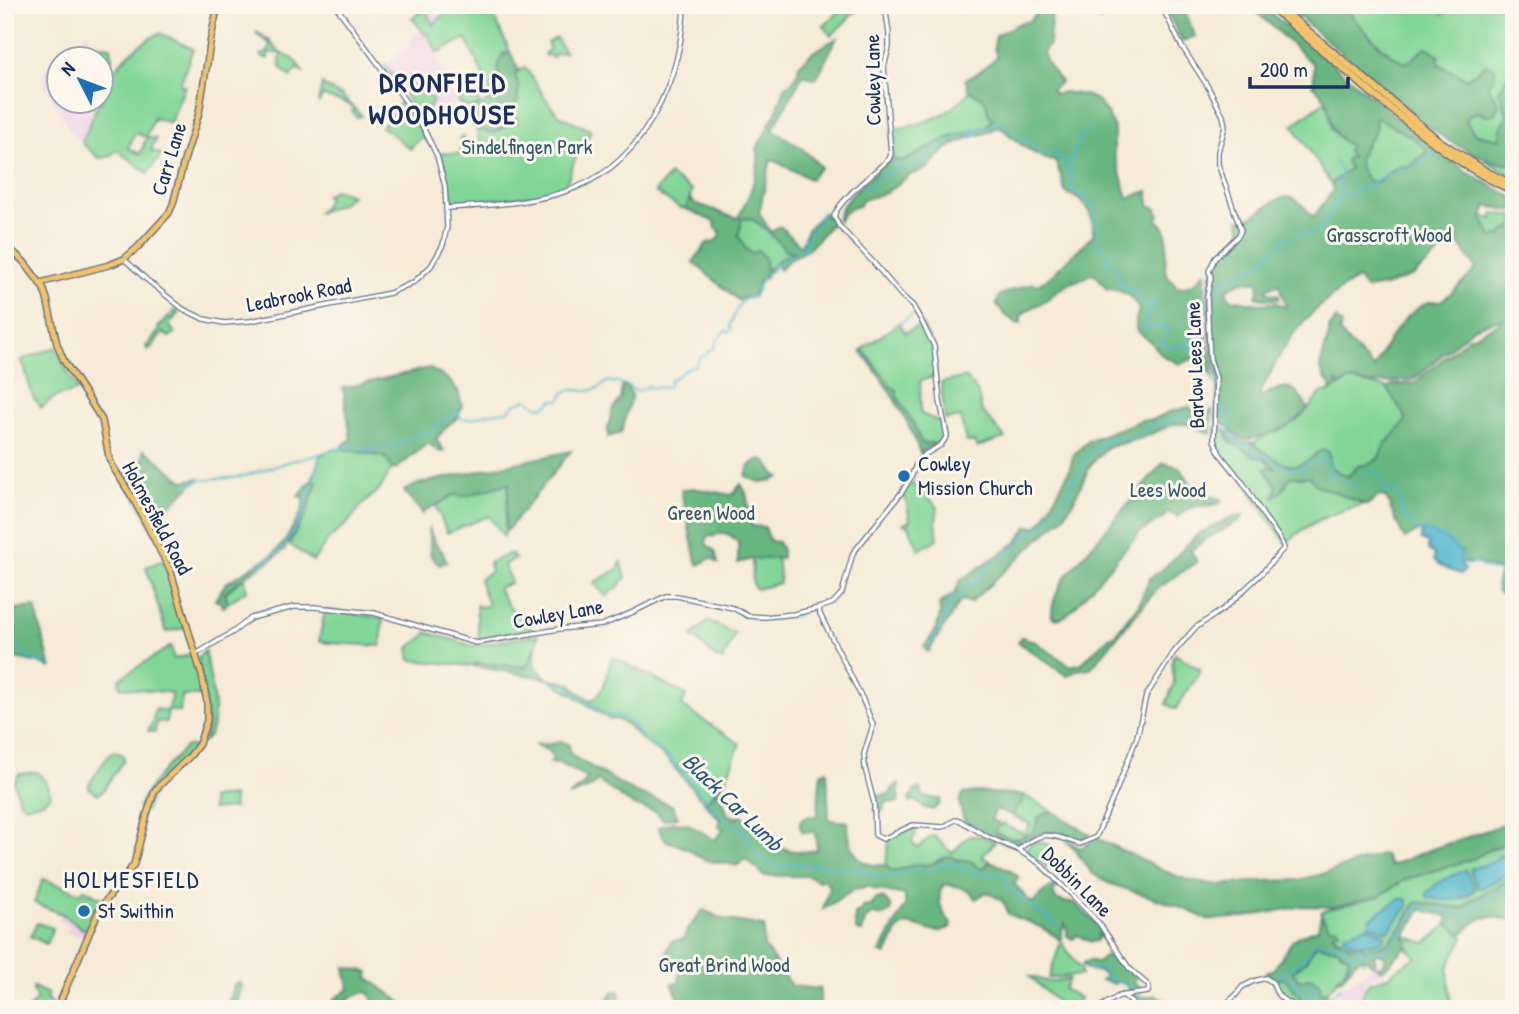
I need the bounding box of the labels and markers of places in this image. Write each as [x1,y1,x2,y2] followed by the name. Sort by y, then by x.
[918,449,1033,502] place label: Cowley Mission Church
[896,468,912,484] marker: Cowley Mission Church
[98,896,174,925] place label: St Swithin
[76,903,92,919] marker: St Swithin

